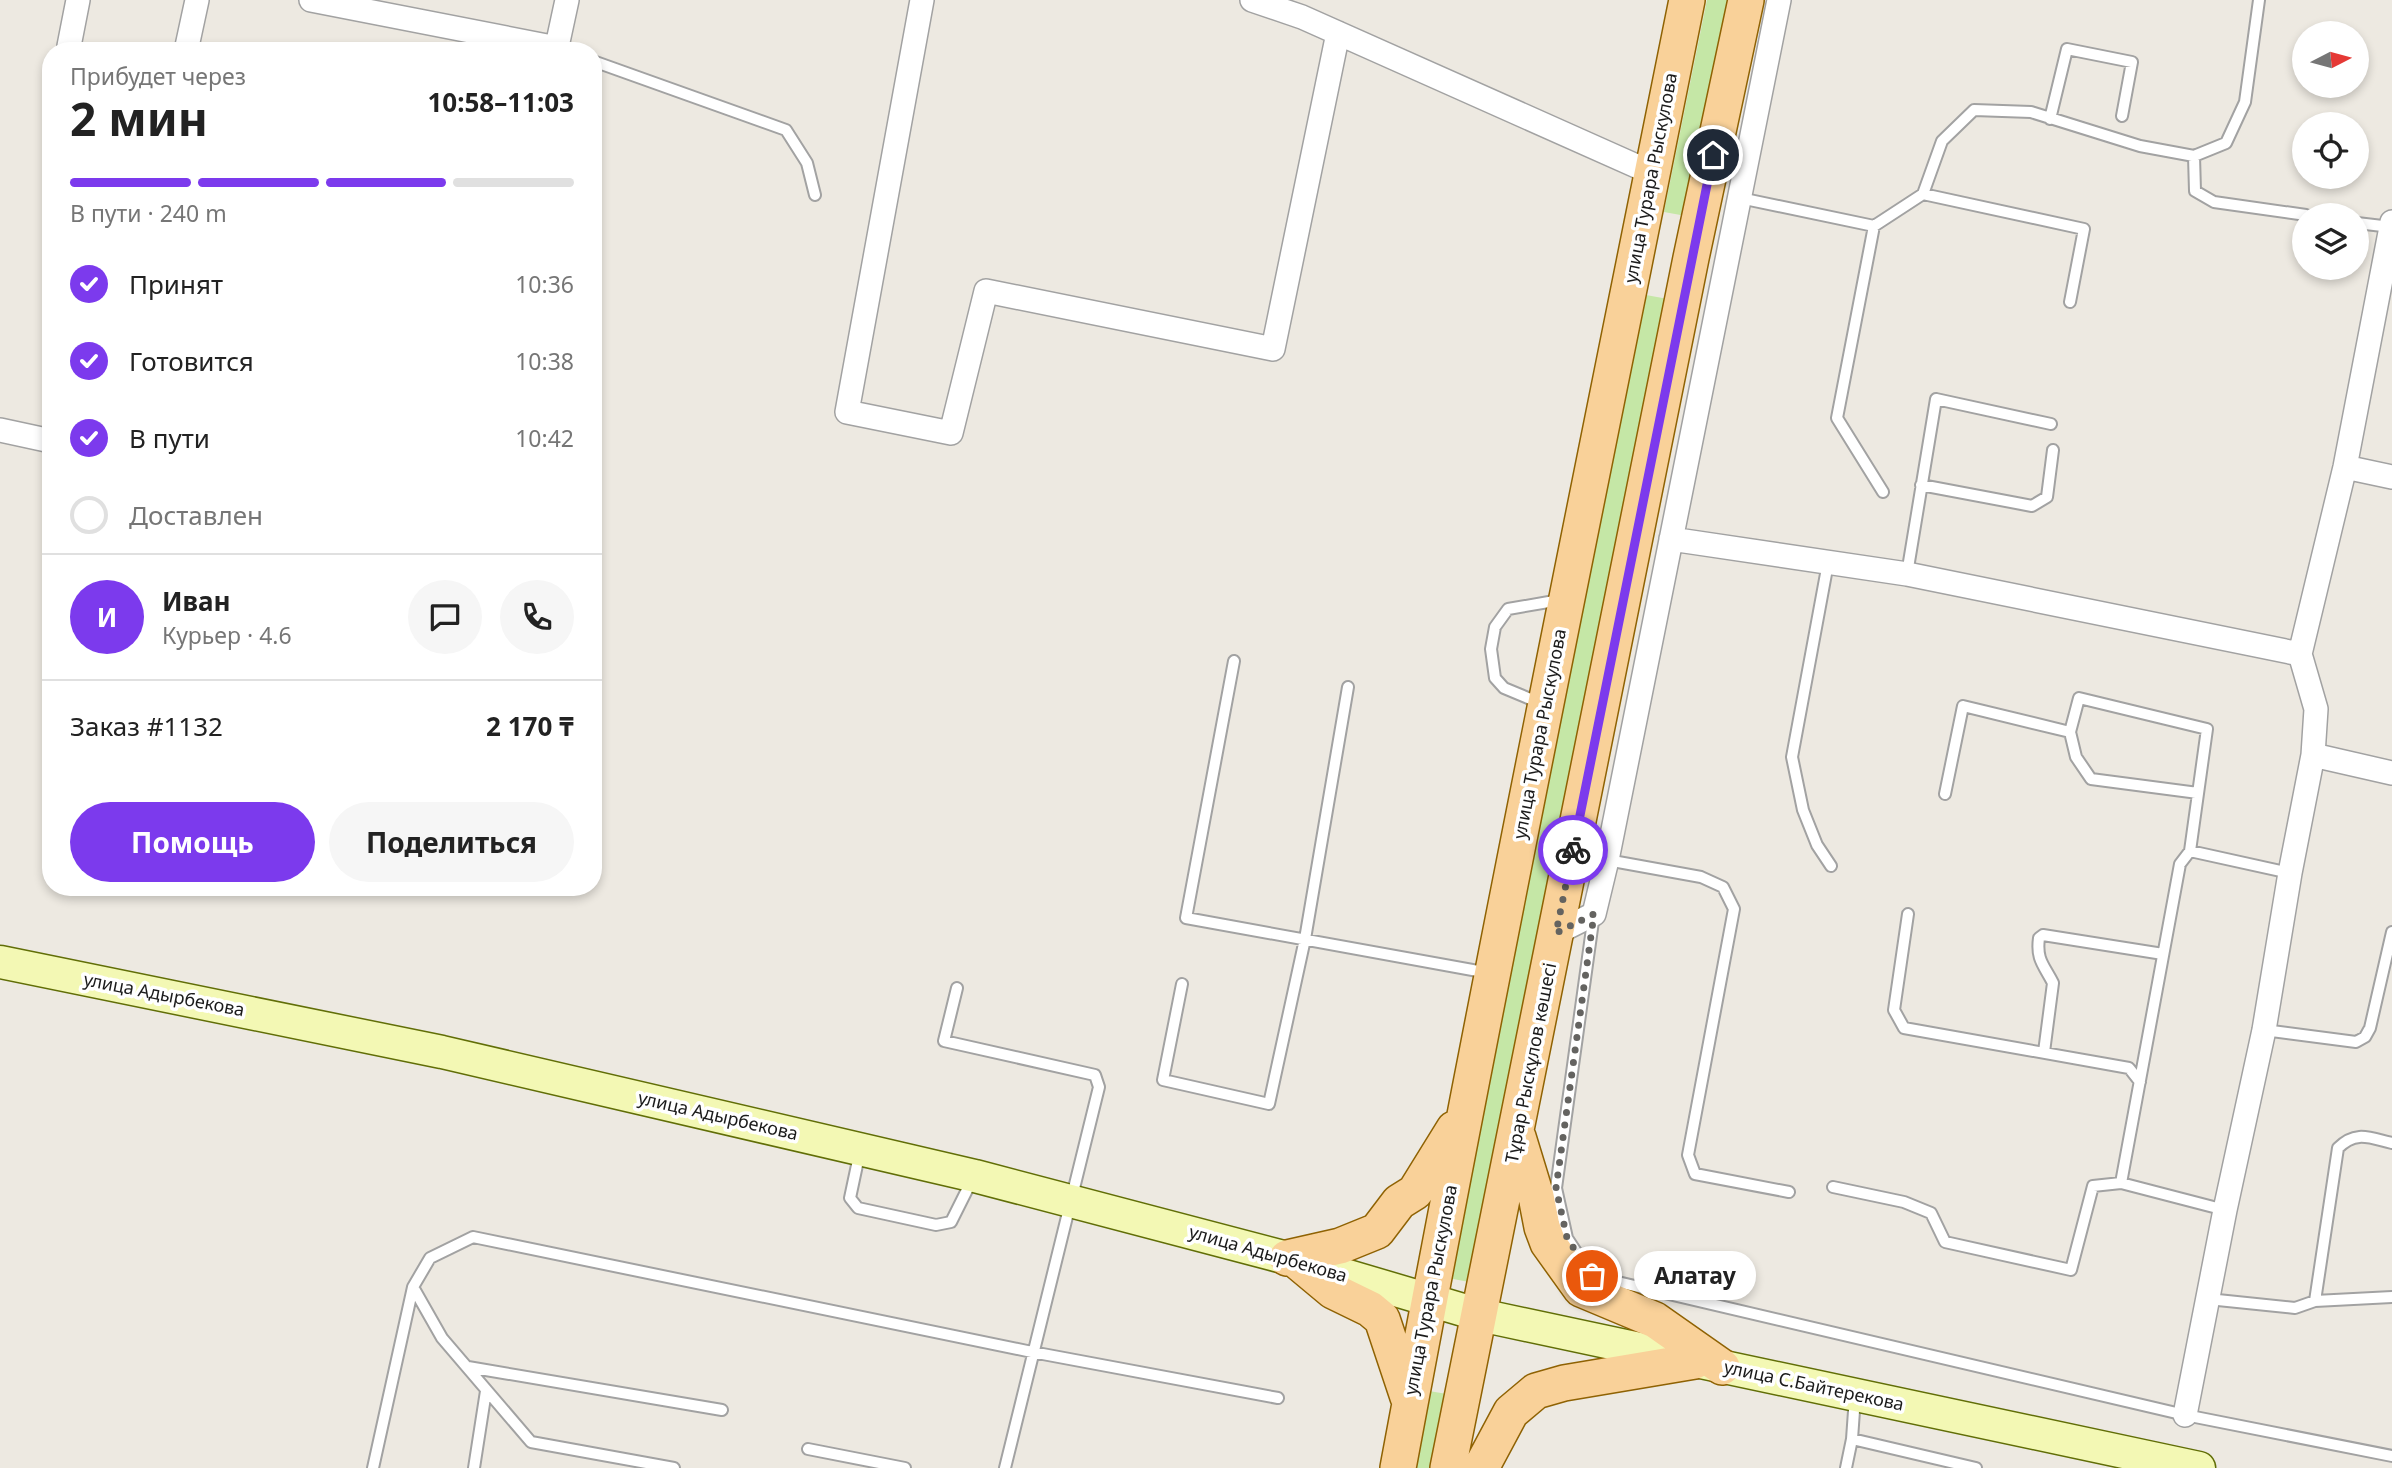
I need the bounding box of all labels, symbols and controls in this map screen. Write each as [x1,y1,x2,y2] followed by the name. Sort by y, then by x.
[2292,21,2370,98] north arrow
[2292,21,2369,280] map controls
[70,60,246,92] text: Прибудет через
[1618,71,1682,285] street label: улица Турара Рыскулова
[427,84,574,120] text: 10:58–11:03
[70,87,208,149] text: 2 мин
[2292,112,2369,189] button: locate
[1683,125,1743,185] pin
[1694,136,1732,174] icon: home
[70,197,227,229] text: В пути · 240 m
[2292,203,2369,280] button: layers
[70,265,108,303] icon: check
[129,266,223,302] text: Принят
[515,268,574,300] text: 10:36
[70,342,108,380] icon: check
[129,343,254,379] text: Готовится
[515,345,574,377] text: 10:38
[70,419,108,457] icon: check
[129,420,210,456] text: В пути
[515,422,574,454] text: 10:42
[129,497,263,533] text: Доставлен
[408,580,482,654] button: chat
[500,580,574,654] button: phone
[162,583,231,619] text: Иван
[97,599,117,635] text: И
[162,619,292,651] text: Курьер · 4.6
[1507,627,1571,841] street label: улица Турара Рыскулова
[70,708,223,744] text: Заказ #1132
[486,708,574,744] text: 2 170 ₸
[70,802,315,882] button: Помощь
[329,802,574,882] button: Поделиться
[1538,815,1608,885] courier
[1554,831,1592,869] icon: bike
[1499,961,1561,1165] street label: Тұрар Рыскұлов көшесі
[82,967,247,1021] street label: улица Адырбекова
[636,1085,801,1145] street label: улица Адырбекова
[1398,1183,1462,1397] street label: улица Турара Рыскулова
[1186,1219,1350,1287] street label: улица Адырбекова
[1562,1246,1622,1306] pin
[1634,1252,1756,1300] callout: Алатау
[1573,1257,1611,1295] icon: bag
[1654,1259,1736,1291] text: Алатау
[1722,1354,1906,1416] street label: улица С.Байтерекова

